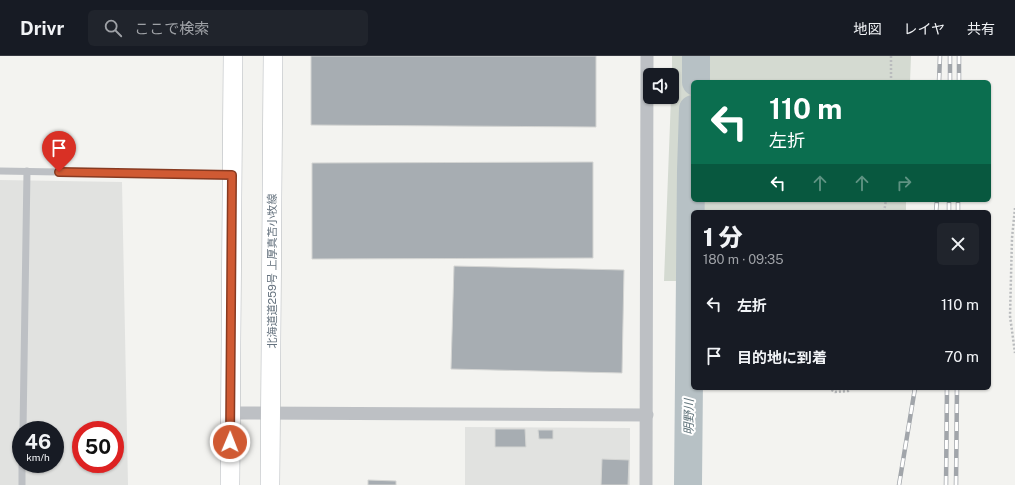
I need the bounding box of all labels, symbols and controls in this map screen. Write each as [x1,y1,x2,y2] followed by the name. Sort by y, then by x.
[88,10,368,46] search box
[20,17,64,39] text: Drivr
[102,17,124,39] icon: search
[134,20,209,37] text: ここで検索
[853,21,881,37] text: 地図
[903,21,945,37] text: レイヤ
[967,21,995,37] text: 共有
[643,68,679,104] map controls
[643,68,679,104] button: sound
[769,92,842,125] text: 110 m
[703,96,755,148] icon: left
[769,130,805,151] text: 左折
[42,131,76,172] pin
[48,137,70,159] icon: arrive
[767,172,789,194] icon: left
[809,172,831,194] icon: ahead
[851,172,873,194] icon: ahead
[893,172,915,194] icon: right
[266,193,278,349] street label: 北海道道259号 上厚真苫小牧線
[703,223,743,251] text: 1 分
[937,223,979,265] button: close
[703,252,784,267] text: 180 m · 09:35
[703,293,725,315] icon: left
[941,296,979,313] text: 110 m
[737,297,767,314] text: 左折
[703,345,725,367] icon: arrive
[944,348,979,365] text: 70 m
[737,349,827,366] text: 目的地に到着
[682,397,696,435] water label: 明野川
[72,421,124,473] speed limit sign: 50
[209,421,251,463] position arrow
[25,430,51,454] text: 46
[26,451,50,463] text: km/h

